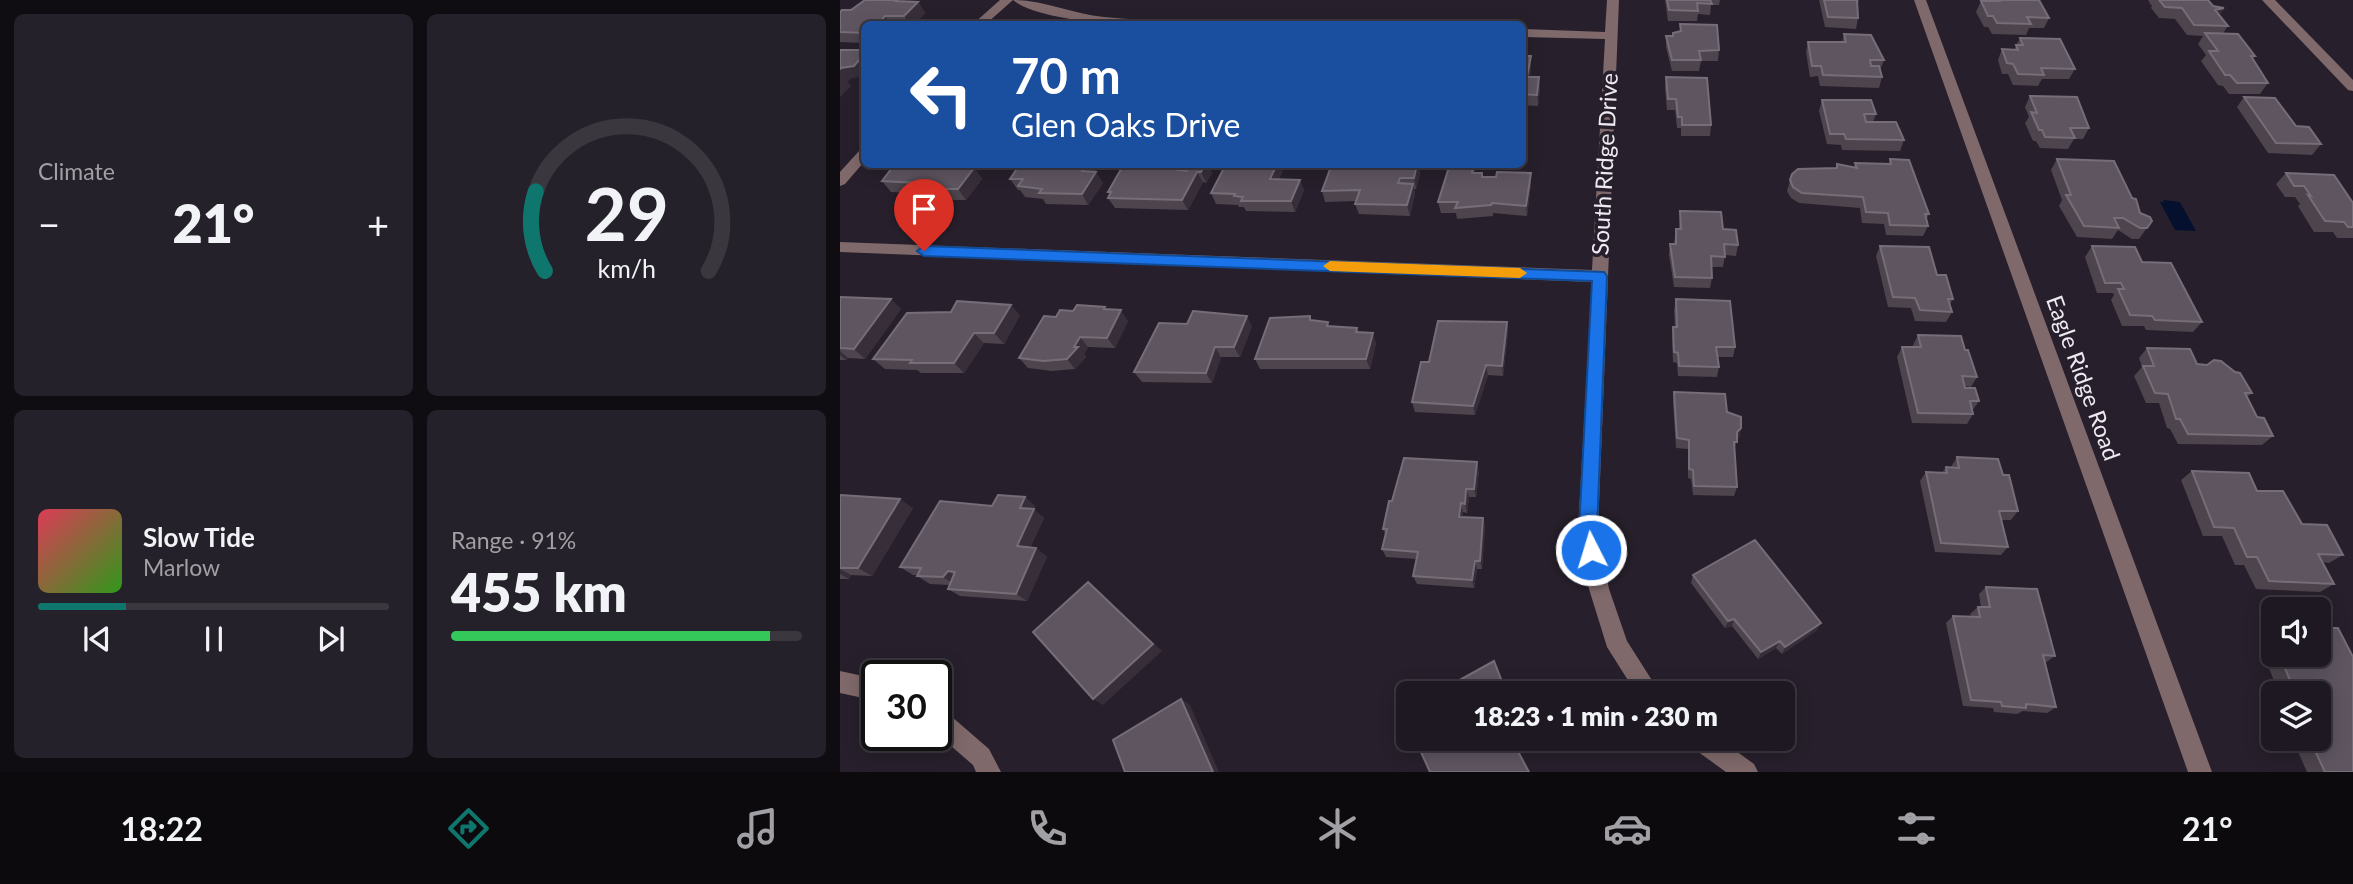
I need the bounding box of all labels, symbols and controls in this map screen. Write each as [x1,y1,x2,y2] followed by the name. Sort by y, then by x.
[1011,46,1121,104] text: 70 m
[896,49,987,140] icon: left
[1585,72,1623,256] street label: South Ridge Drive
[1011,105,1240,144] text: Glen Oaks Drive
[38,157,115,185] text: Climate
[584,169,669,257] text: 29
[894,179,954,251] pin
[905,190,943,228] icon: arrive
[173,192,254,254] text: 21°
[38,201,60,247] text: −
[367,201,389,247] text: +
[597,253,656,283] text: km/h
[2041,291,2127,464] street label: Eagle Ridge Road
[1554,513,1628,587] position arrow
[143,521,255,553] text: Slow Tide
[451,526,576,554] text: Range · 91%
[143,553,220,581] text: Marlow
[451,561,627,623] text: 455 km
[2261,597,2331,751] map controls
[2261,597,2331,667] button: sound
[78,620,116,658] icon: previous
[195,620,233,658] icon: pause
[312,620,350,658] icon: next
[861,660,952,751] speed limit sign: 30
[2261,681,2331,751] button: layers
[1473,700,1718,732] text: 18:23 · 1 min · 230 m
[444,804,493,853] icon: directions
[733,804,782,853] icon: music
[1023,804,1072,853] icon: phone
[1313,804,1362,853] icon: climate
[1603,804,1652,853] icon: car
[1892,804,1941,853] icon: filters
[120,809,203,848] text: 18:22
[2182,809,2233,848] text: 21°

